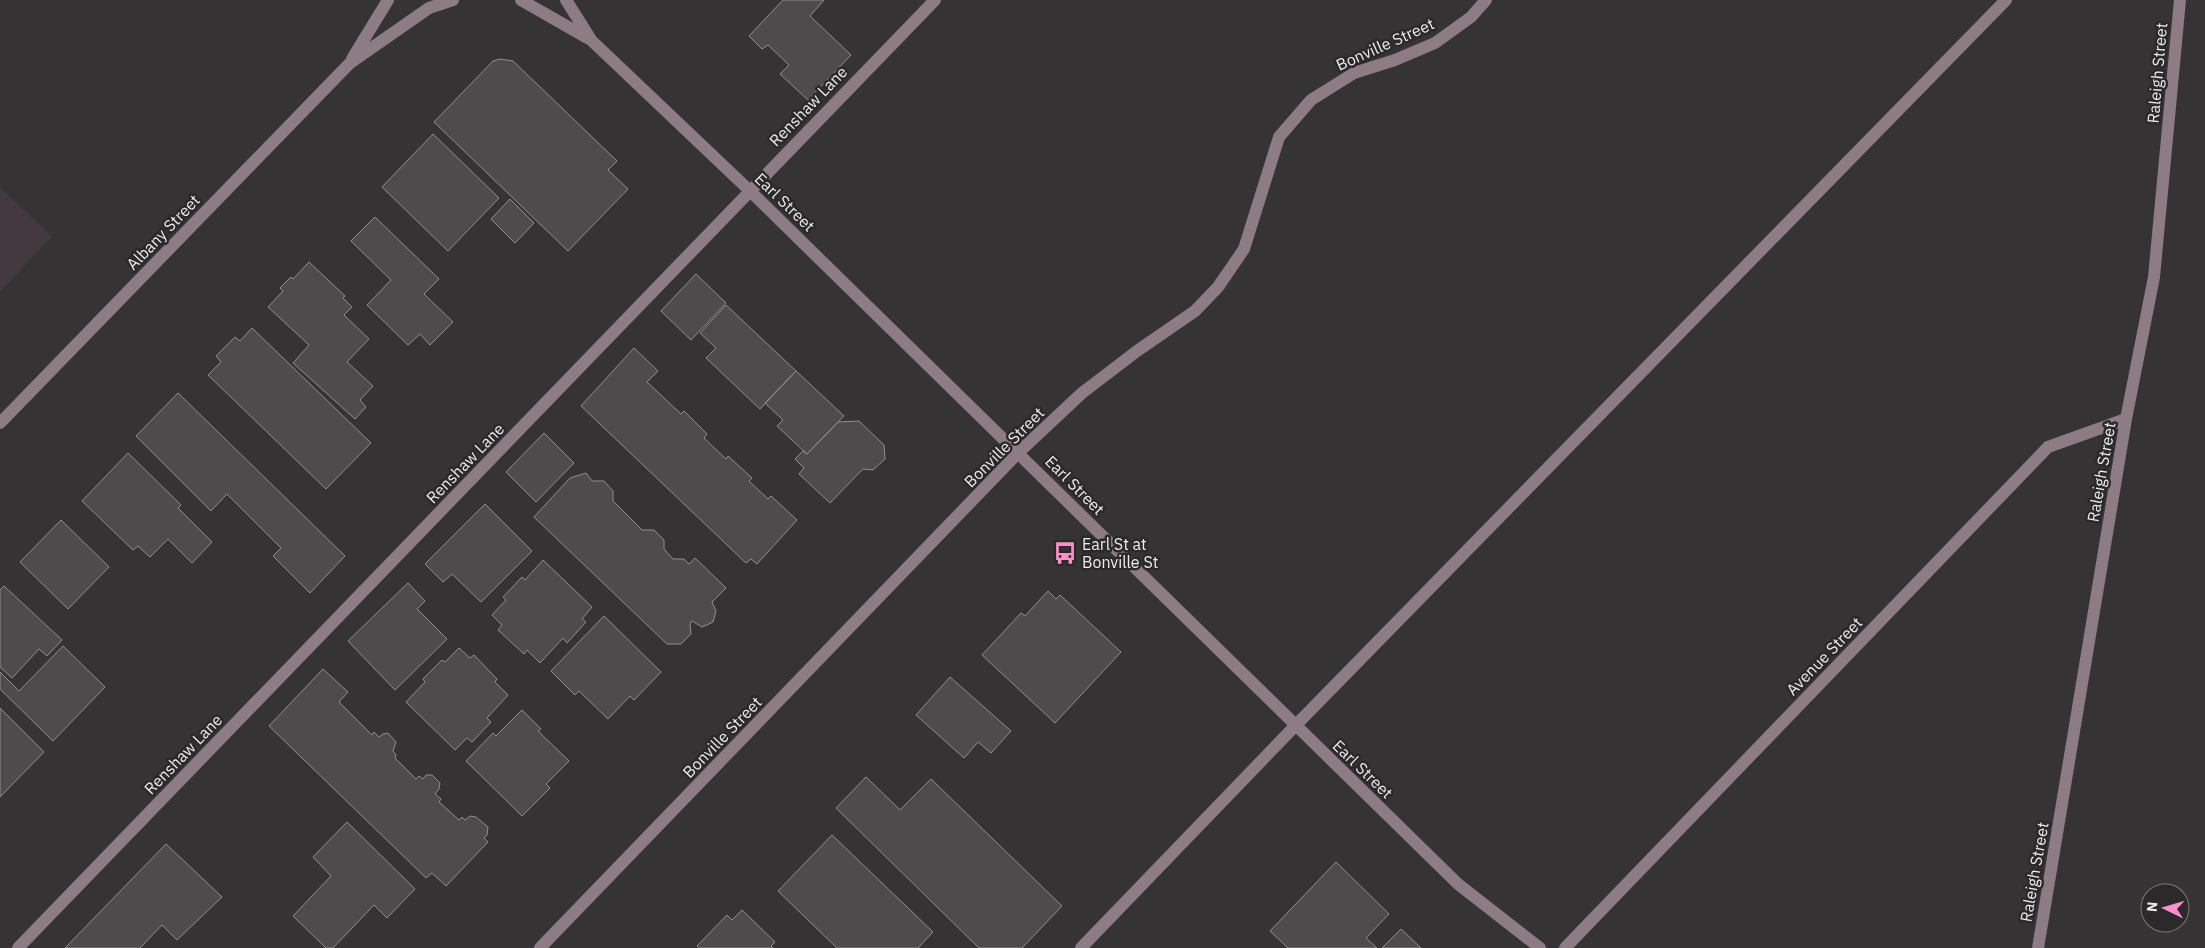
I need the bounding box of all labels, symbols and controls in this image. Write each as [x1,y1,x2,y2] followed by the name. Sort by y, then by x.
[1333,13,1437,75] street label: Bonville Street
[2143,22,2171,124] street label: Raleigh Street
[765,62,851,150] street label: Renshaw Lane
[751,168,819,236] street label: Earl Street
[122,190,204,274] street label: Albany Street
[960,403,1048,491] street label: Bonville Street
[422,419,508,507] street label: Renshaw Lane
[2082,421,2120,523] street label: Raleigh Street
[1041,451,1109,519] street label: Earl Street
[1082,534,1158,572] place label: Earl St at Bonville St
[1052,540,1078,566] bus stop icon: Earl St at Bonville St
[1782,613,1866,699] street label: Avenue Street
[678,692,766,782] street label: Bonville Street
[140,710,226,798] street label: Renshaw Lane
[1329,735,1397,803] street label: Earl Street
[2015,821,2053,923] street label: Raleigh Street
[2140,883,2190,933] north arrow
[2143,901,2161,913] text: N

